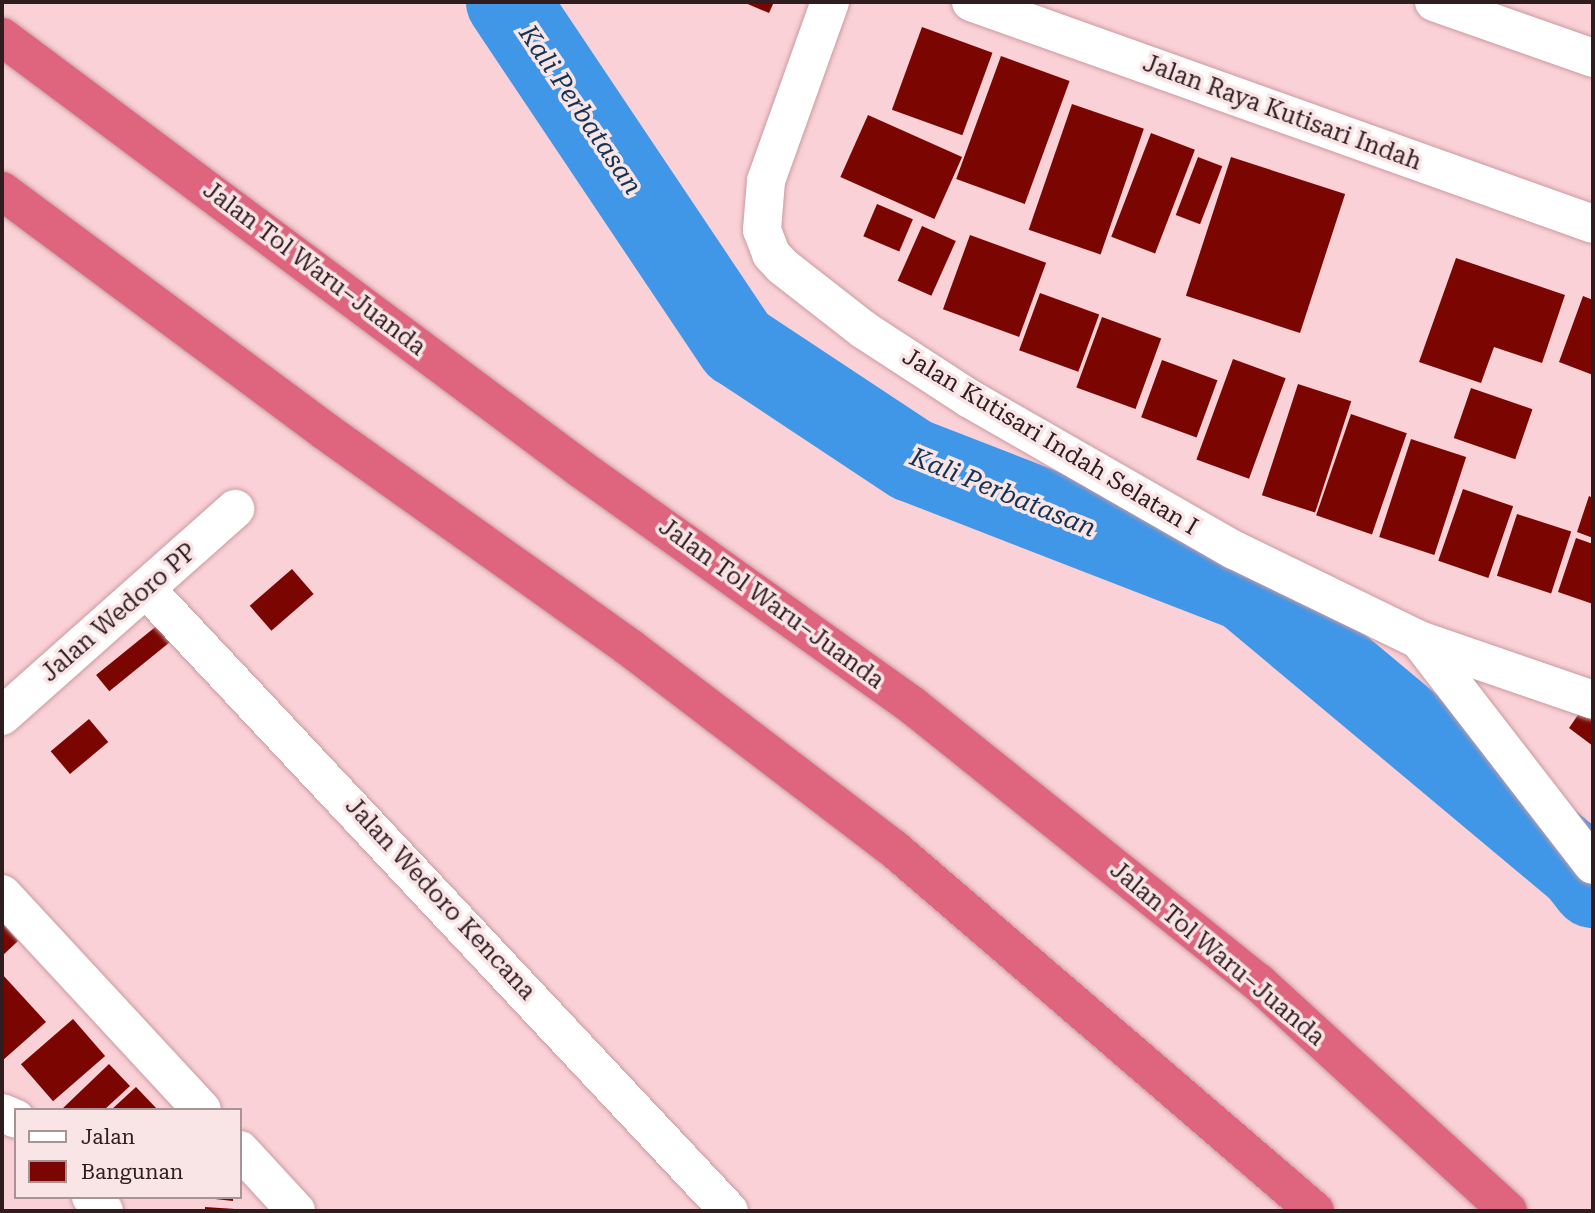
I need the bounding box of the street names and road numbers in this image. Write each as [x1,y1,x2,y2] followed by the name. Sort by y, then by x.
[1139,49,1425,177] street label: Jalan Raya Kutisari Indah
[197,176,431,362] street label: Jalan Tol Waru–Juanda
[897,342,1203,542] street label: Jalan Kutisari Indah Selatan I
[653,513,889,695] street label: Jalan Tol Waru–Juanda
[36,538,202,688] street label: Jalan Wedoro PP
[339,792,541,1006] street label: Jalan Wedoro Kencana
[1104,856,1330,1052] street label: Jalan Tol Waru–Juanda

